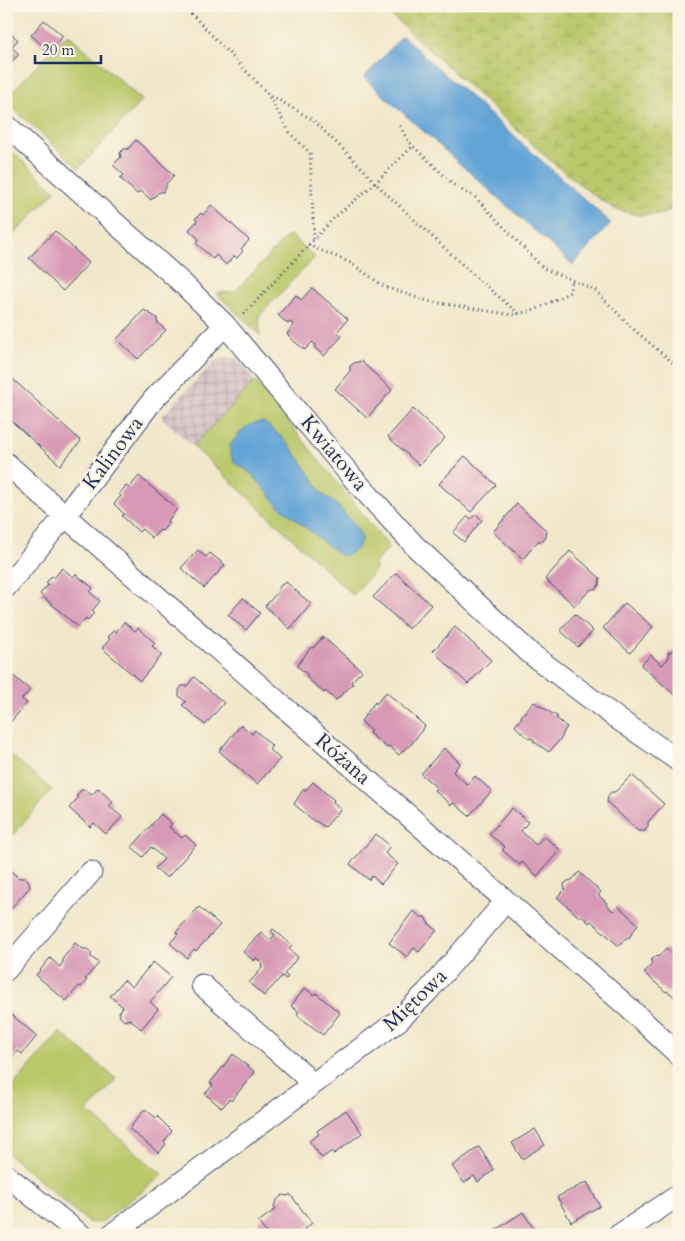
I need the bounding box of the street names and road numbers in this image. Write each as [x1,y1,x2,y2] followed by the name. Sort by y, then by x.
[294,409,374,497] street label: Kwiatowa
[76,410,150,496] street label: Kalinowa
[309,727,377,791] street label: Różana
[376,962,454,1038] street label: Miętowa

